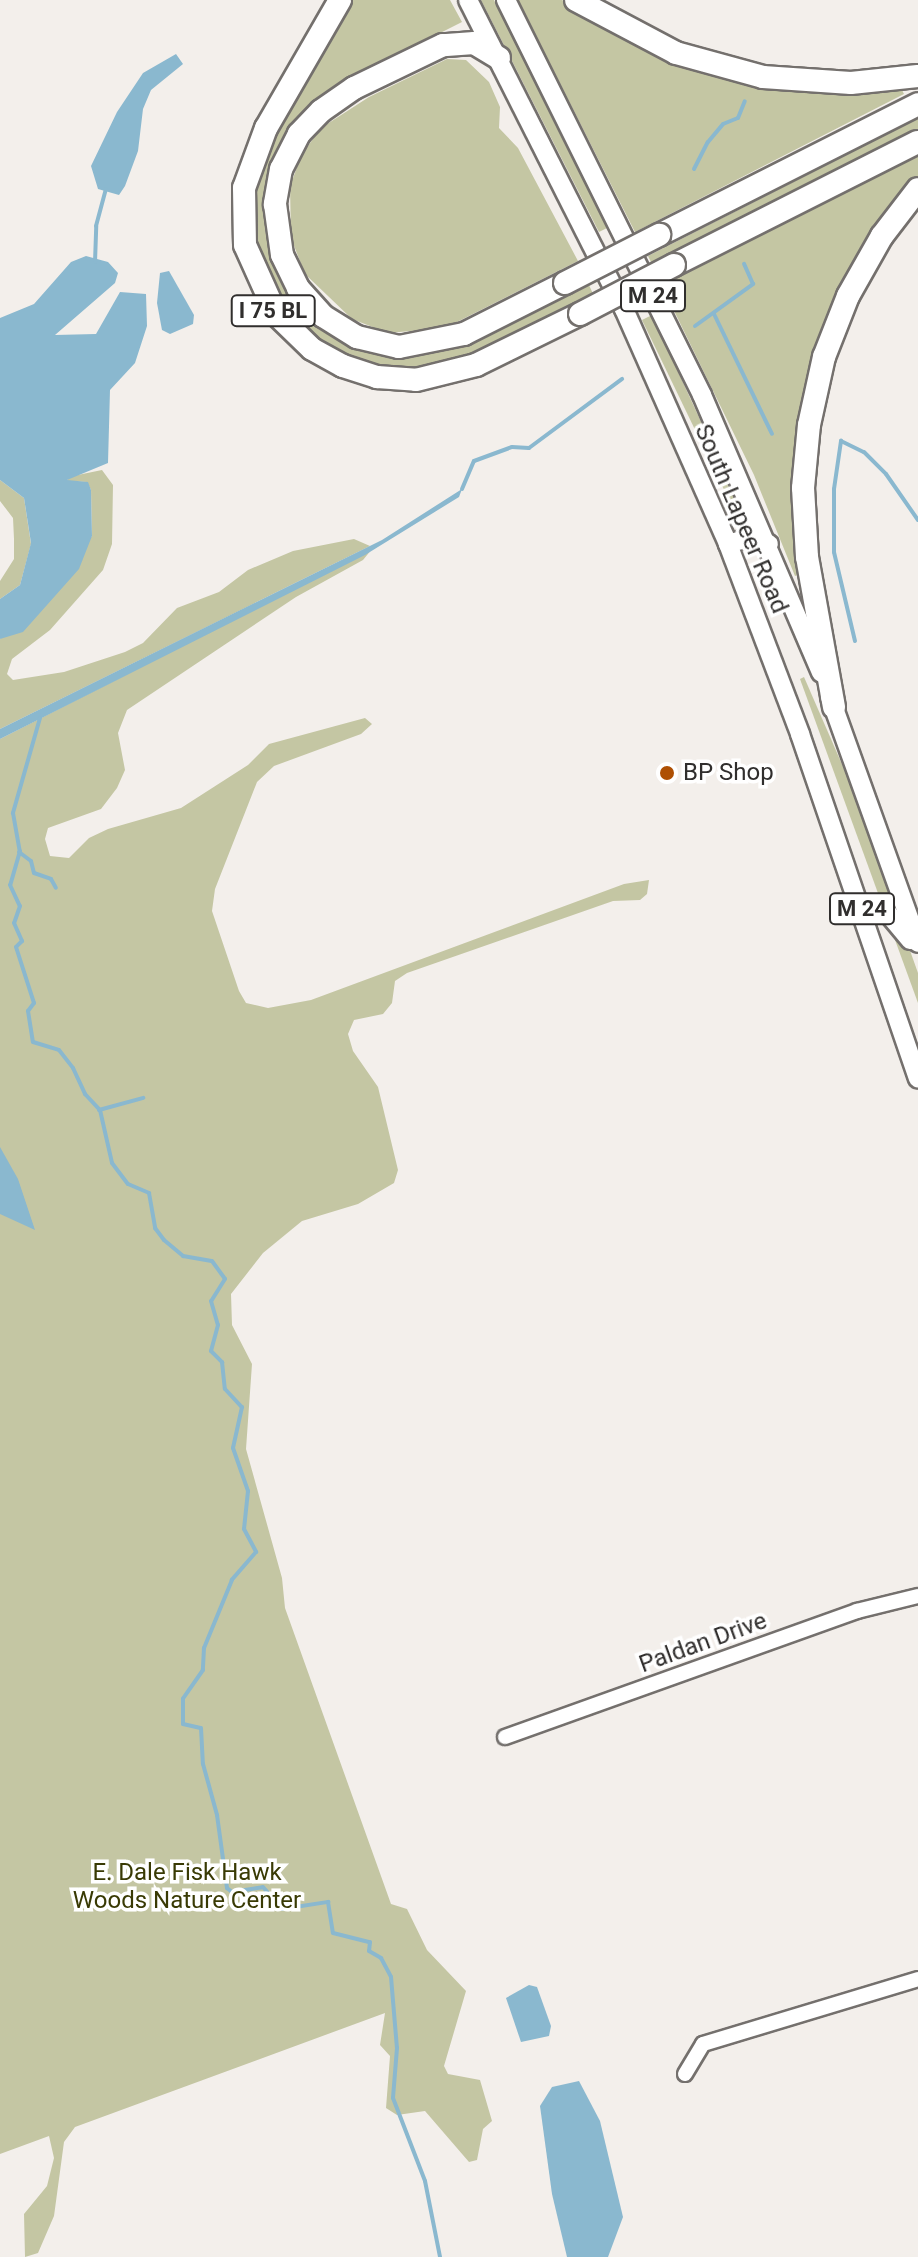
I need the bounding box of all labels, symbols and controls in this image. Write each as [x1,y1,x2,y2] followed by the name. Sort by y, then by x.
[619,278,687,314] road number: M 24
[229,293,317,329] road number: I 75 BL
[688,420,794,618] street label: South Lapeer Road
[683,759,774,787] place label: BP Shop
[658,764,676,782] marker: BP Shop
[828,891,896,927] road number: M 24
[635,1607,771,1679] street label: Paldan Drive
[73,1859,301,1915] park label: E. Dale Fisk Hawk Woods Nature Center

